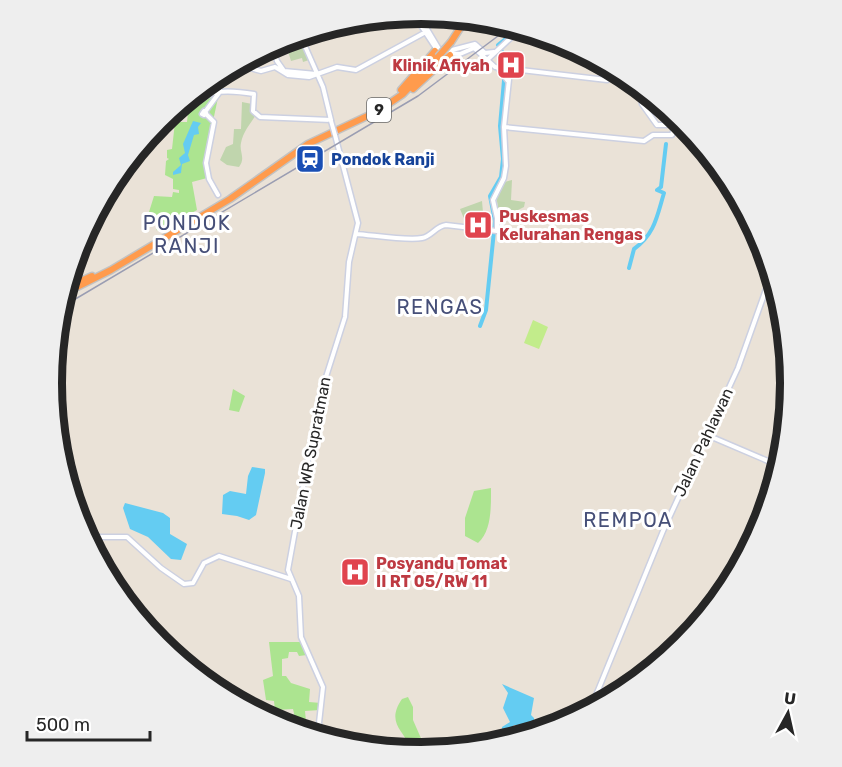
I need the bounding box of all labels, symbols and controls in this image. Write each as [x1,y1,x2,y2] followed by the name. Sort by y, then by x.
[495,49,527,81] hospital icon: Klinik Afiyah
[392,56,490,75] place label: Klinik Afiyah
[367,98,391,122] road number: 9
[294,143,326,175] station icon: Pondok Ranji
[331,150,435,169] place label: Pondok Ranji
[499,207,643,244] place label: Puskesmas Kelurahan Rengas
[462,209,494,241] hospital icon: Puskesmas Kelurahan Rengas
[143,211,231,258] district label: PONDOK RANJI
[396,295,484,319] district label: RENGAS
[286,375,335,531] street label: Jalan WR Supratman
[670,385,737,500] street label: Jalan Pahlawan
[583,508,673,532] district label: REMPOA
[376,554,508,591] place label: Posyandu Tomat II RT 05/RW 11
[339,556,371,588] hospital icon: Posyandu Tomat II RT 05/RW 11
[758,683,818,743] north arrow
[783,688,797,709] text: U
[27,704,150,742] scale bar
[36,714,90,736] text: 500 m

